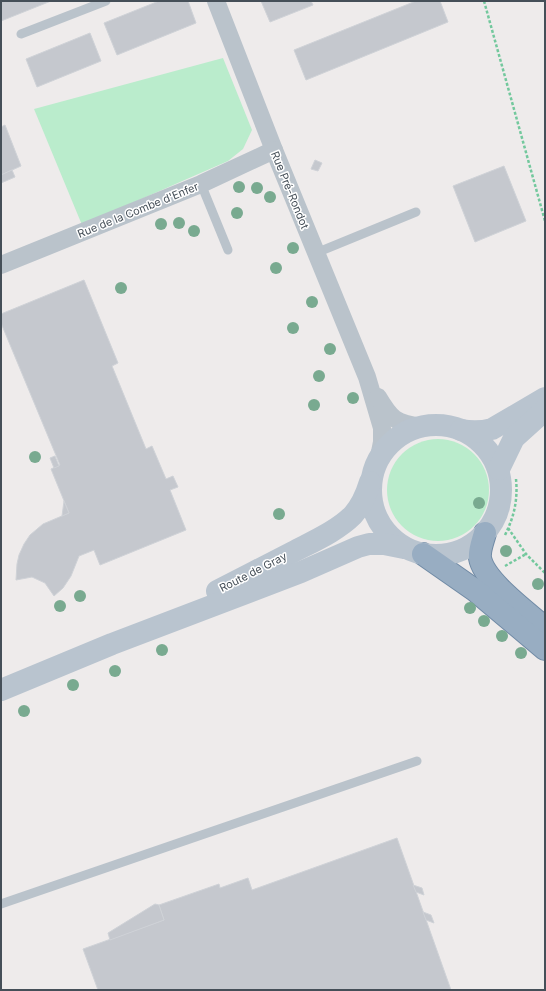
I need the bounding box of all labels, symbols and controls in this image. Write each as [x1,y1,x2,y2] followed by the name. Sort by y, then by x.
[268,149,312,231] street label: Rue Pré-Rondot
[75,179,201,241] street label: Rue de la Combe d'Enfer
[217,549,289,595] street label: Route de Gray

